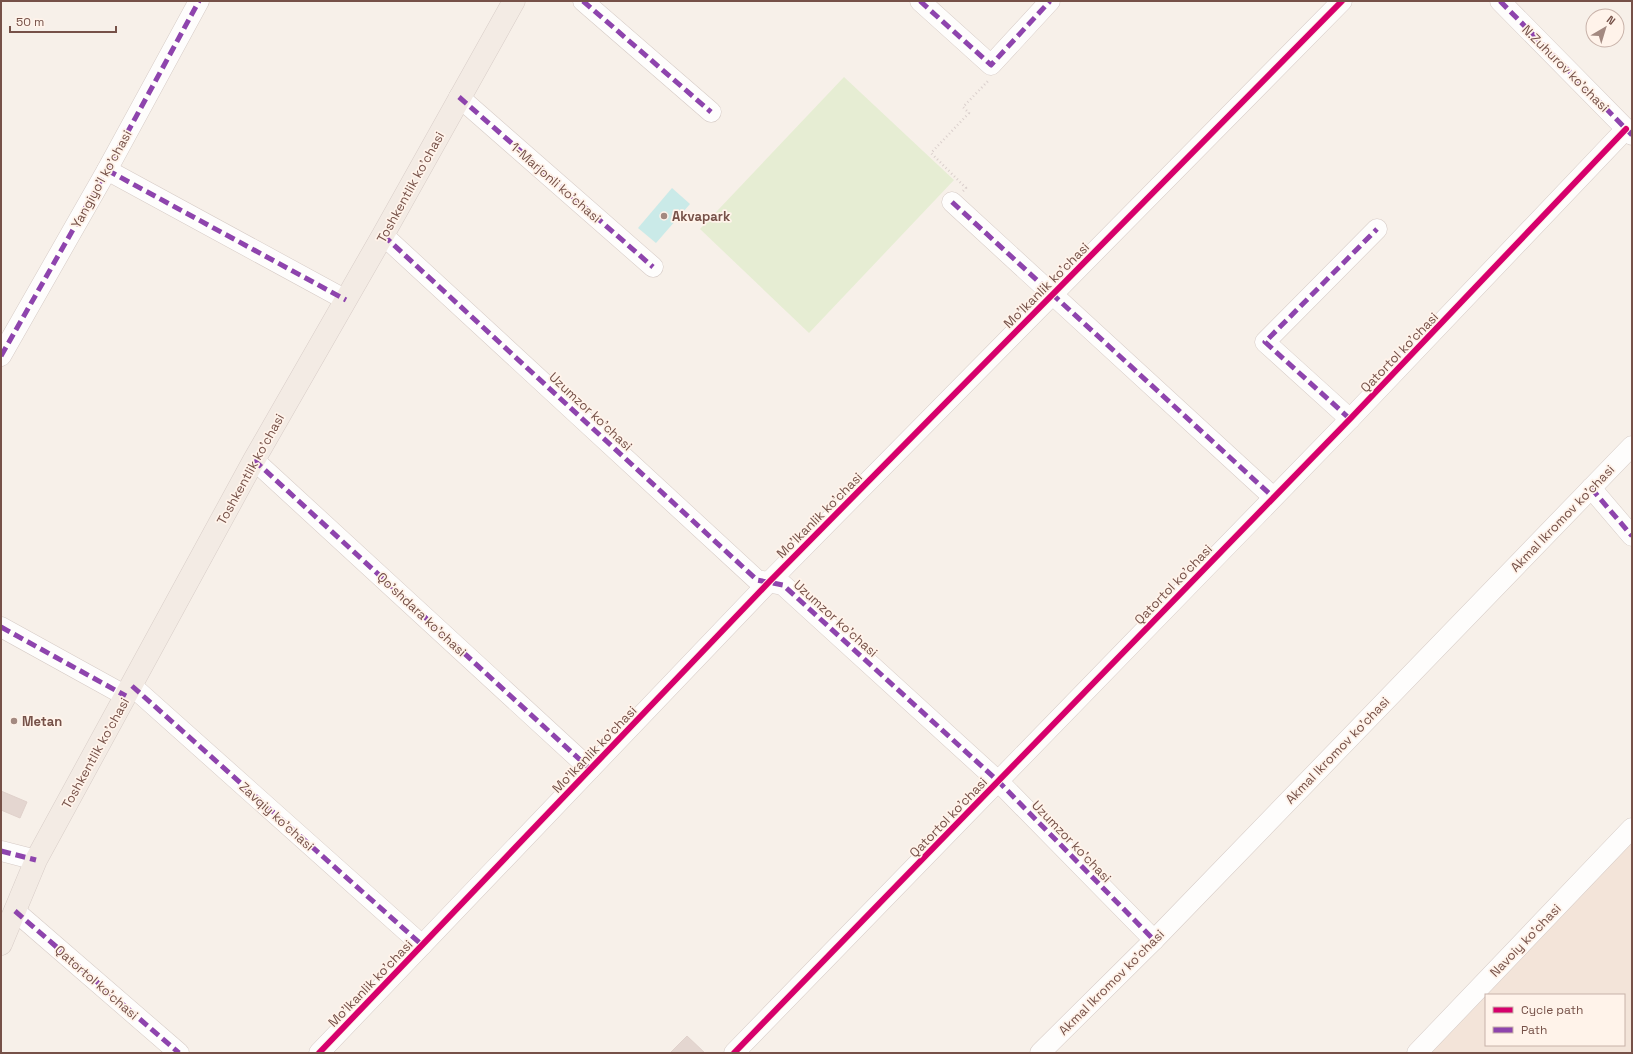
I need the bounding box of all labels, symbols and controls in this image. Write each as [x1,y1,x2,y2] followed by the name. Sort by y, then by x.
[10,8,116,34] scale bar
[1585,8,1625,48] north arrow
[16,14,44,30] text: 50 m
[1519,21,1613,115] street label: N.Zuhurov ko'chasi
[67,127,135,231] street label: Yangiyo'l ko'chasi
[373,129,448,246] street label: Toshkentlik ko'chasi
[507,139,604,226] street label: 1-Marjonli ko'chasi
[672,208,731,225] place label: Akvapark
[659,211,669,221] marker: Akvapark
[1000,239,1093,332] street label: Mo'lkanlik ko'chasi
[1357,309,1442,396] street label: Qatortol ko'chasi
[545,368,636,454] street label: Uzumzor ko'chasi
[213,411,288,528] street label: Toshkentlik ko'chasi
[1507,461,1618,576] street label: Akmal Ikromov ko'chasi
[773,469,866,562] street label: Mo'lkanlik ko'chasi
[1131,541,1216,628] street label: Qatortol ko'chasi
[373,569,470,660] street label: Qo'shdara ko'chasi
[790,576,881,661] street label: Uzumzor ko'chasi
[1282,693,1393,808] street label: Akmal Ikromov ko'chasi
[58,695,133,812] street label: Toshkentlik ko'chasi
[548,702,640,796] street label: Mo'lkanlik ko'chasi
[22,713,62,730] place label: Metan
[9,716,19,726] marker: Metan
[906,774,991,861] street label: Qatortol ko'chasi
[236,778,317,854] street label: Zavqiy ko'chasi
[1028,797,1115,886] street label: Uzumzor ko'chasi
[1486,900,1565,981] street label: Navoiy ko'chasi
[1055,926,1168,1039] street label: Akmal Ikromov ko'chasi
[324,936,416,1030] street label: Mo'lkanlik ko'chasi
[51,941,142,1023] street label: Qatortol ko'chasi
[1485,994,1625,1046] legend
[1521,1002,1583,1018] text: Cycle path
[1521,1022,1547,1038] text: Path

